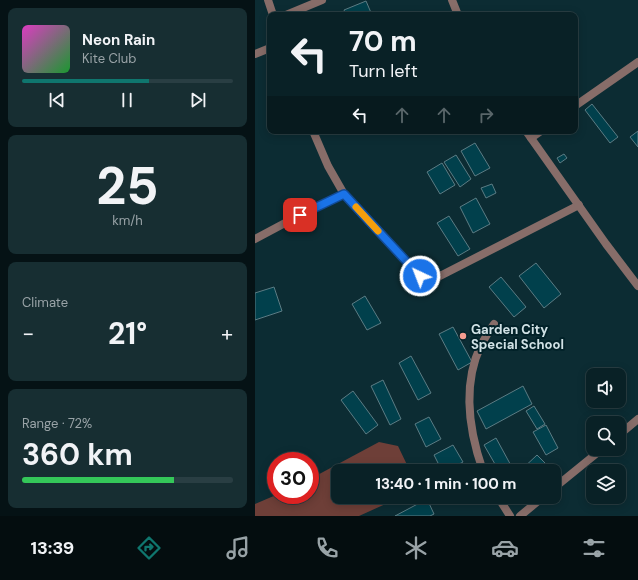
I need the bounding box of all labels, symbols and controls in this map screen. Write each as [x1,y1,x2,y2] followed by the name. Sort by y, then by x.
[349,23,417,60] text: 70 m
[283,28,335,80] icon: left
[82,30,155,50] text: Neon Rain
[82,50,136,67] text: Kite Club
[349,59,418,83] text: Turn left
[46,89,68,111] icon: previous
[116,89,138,111] icon: pause
[187,89,209,111] icon: next
[349,104,371,126] icon: left
[391,104,413,126] icon: ahead
[433,104,455,126] icon: ahead
[475,104,497,126] icon: right
[96,152,159,220] text: 25
[283,198,317,232] pin
[289,204,311,226] icon: arrive
[112,212,143,229] text: km/h
[399,255,441,297] position arrow
[22,294,68,311] text: Climate
[108,314,147,353] text: 21°
[22,319,34,348] text: −
[221,319,233,348] text: +
[471,321,564,353] place label: Garden City Special School
[458,331,468,341] marker: Garden City Special School
[586,368,626,504] map controls
[586,368,626,408] button: sound
[22,415,92,432] text: Range · 72%
[586,416,626,456] button: search
[22,435,133,474] text: 360 km
[267,452,319,504] speed limit sign: 30
[586,464,626,504] button: layers
[376,474,516,494] text: 13:40 · 1 min · 100 m
[135,534,163,562] icon: directions
[224,534,252,562] icon: music
[313,534,341,562] icon: phone
[402,534,430,562] icon: climate
[491,534,519,562] icon: car
[580,534,608,562] icon: filters
[30,536,74,560] text: 13:39

